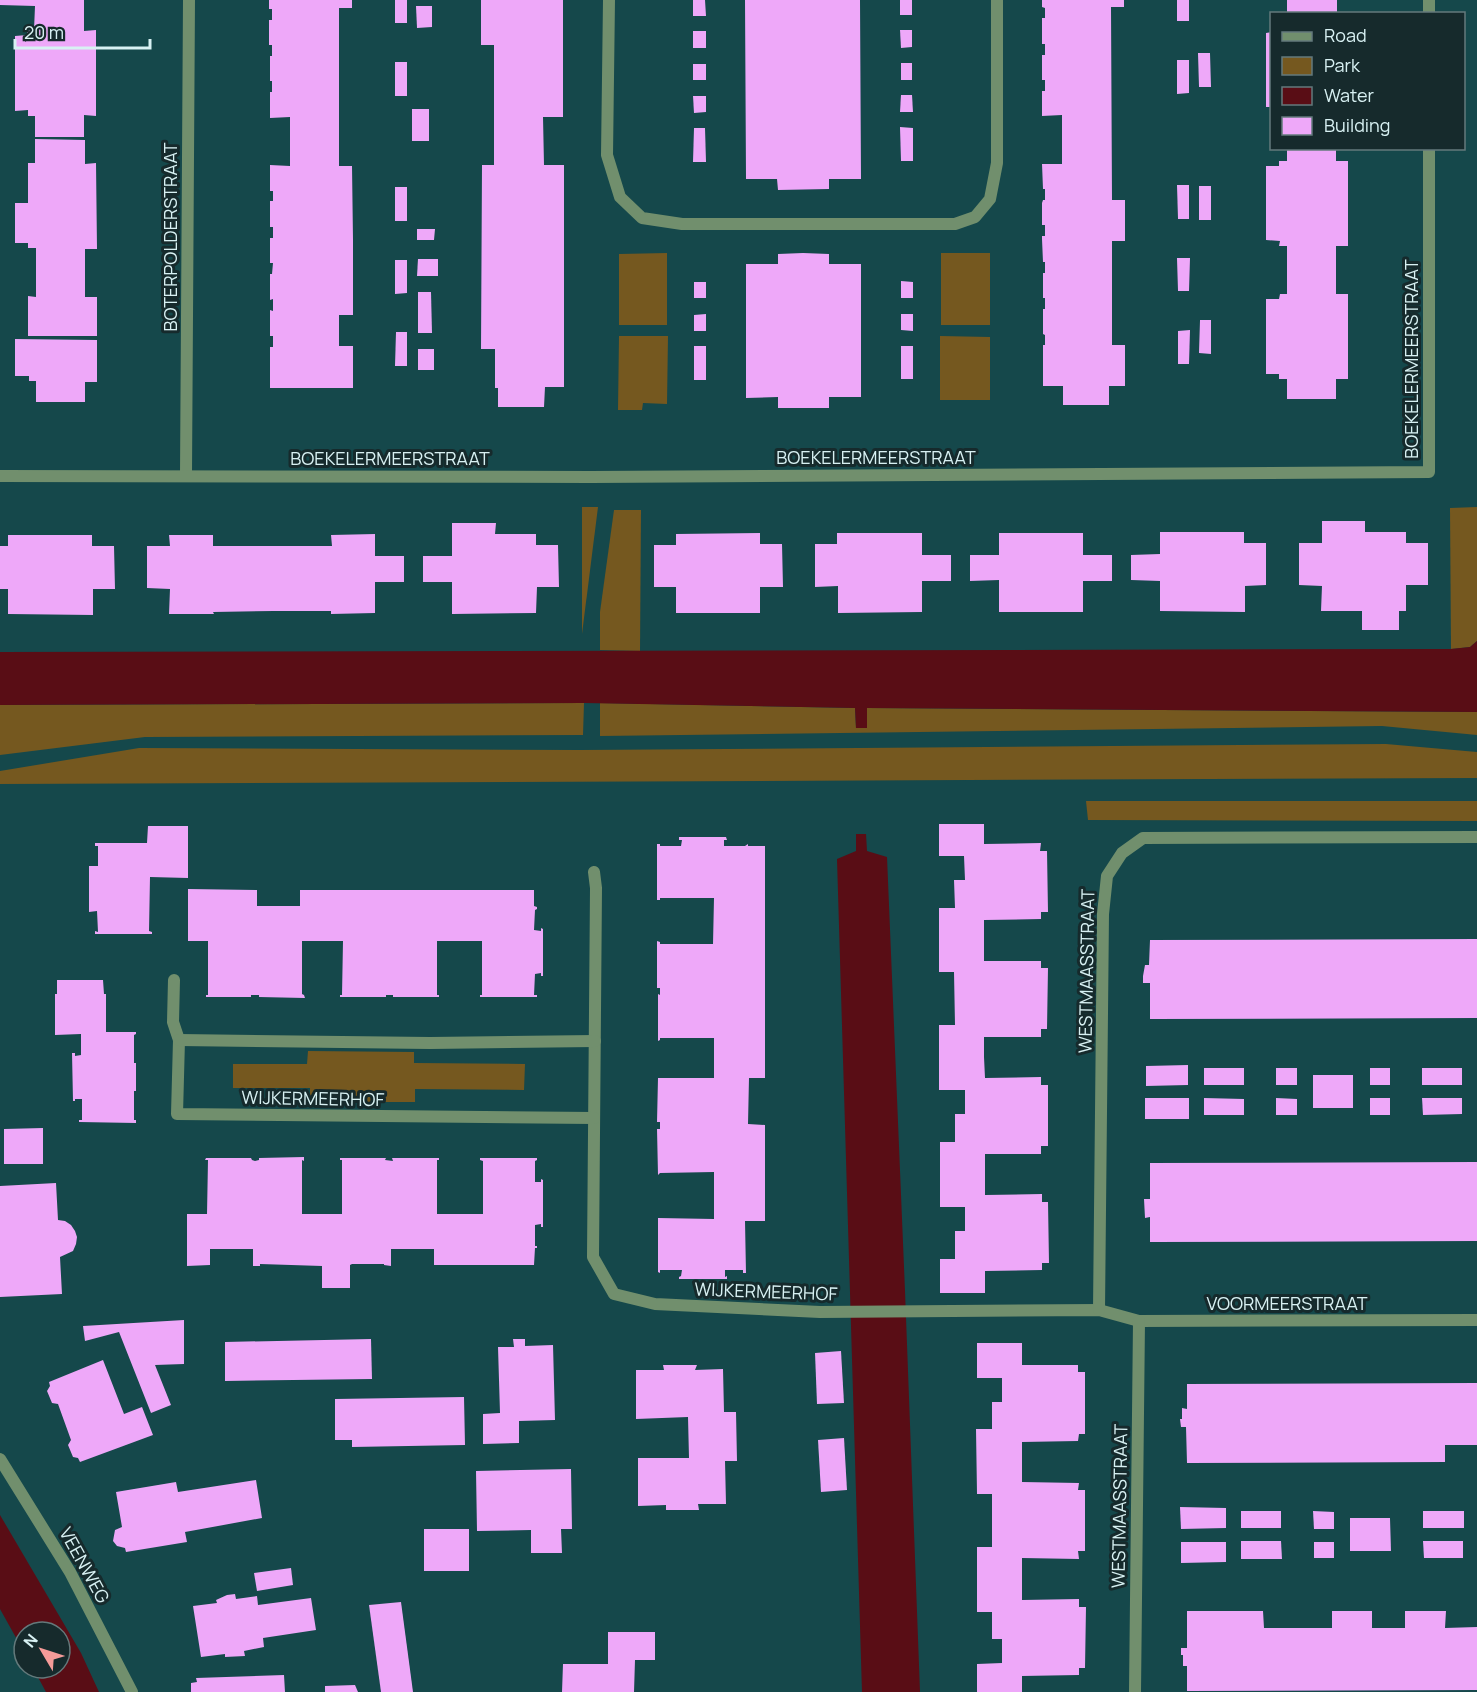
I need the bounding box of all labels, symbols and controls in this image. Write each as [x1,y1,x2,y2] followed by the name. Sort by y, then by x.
[15,12,150,50] scale bar
[1270,12,1465,150] legend
[24,20,64,44] text: 20 m
[1324,23,1367,47] text: Road
[1324,53,1361,77] text: Park
[1324,83,1374,107] text: Water
[1324,113,1390,137] text: Building
[158,142,182,332] street label: BOTERPOLDERSTRAAT
[1399,259,1423,459] street label: BOEKELERMEERSTRAAT
[776,445,976,469] street label: BOEKELERMEERSTRAAT
[290,446,490,470] street label: BOEKELERMEERSTRAAT
[1073,888,1099,1053] street label: WESTMAASSTRAAT
[241,1085,385,1111] street label: WIJKERMEERHOF
[694,1277,838,1305] street label: WIJKERMEERHOF
[1206,1291,1368,1315] street label: VOORMEERSTRAAT
[1106,1423,1132,1588] street label: WESTMAASSTRAAT
[54,1523,116,1607] street label: VEENWEG
[12,1620,72,1680] north arrow
[18,1629,43,1652] text: N

